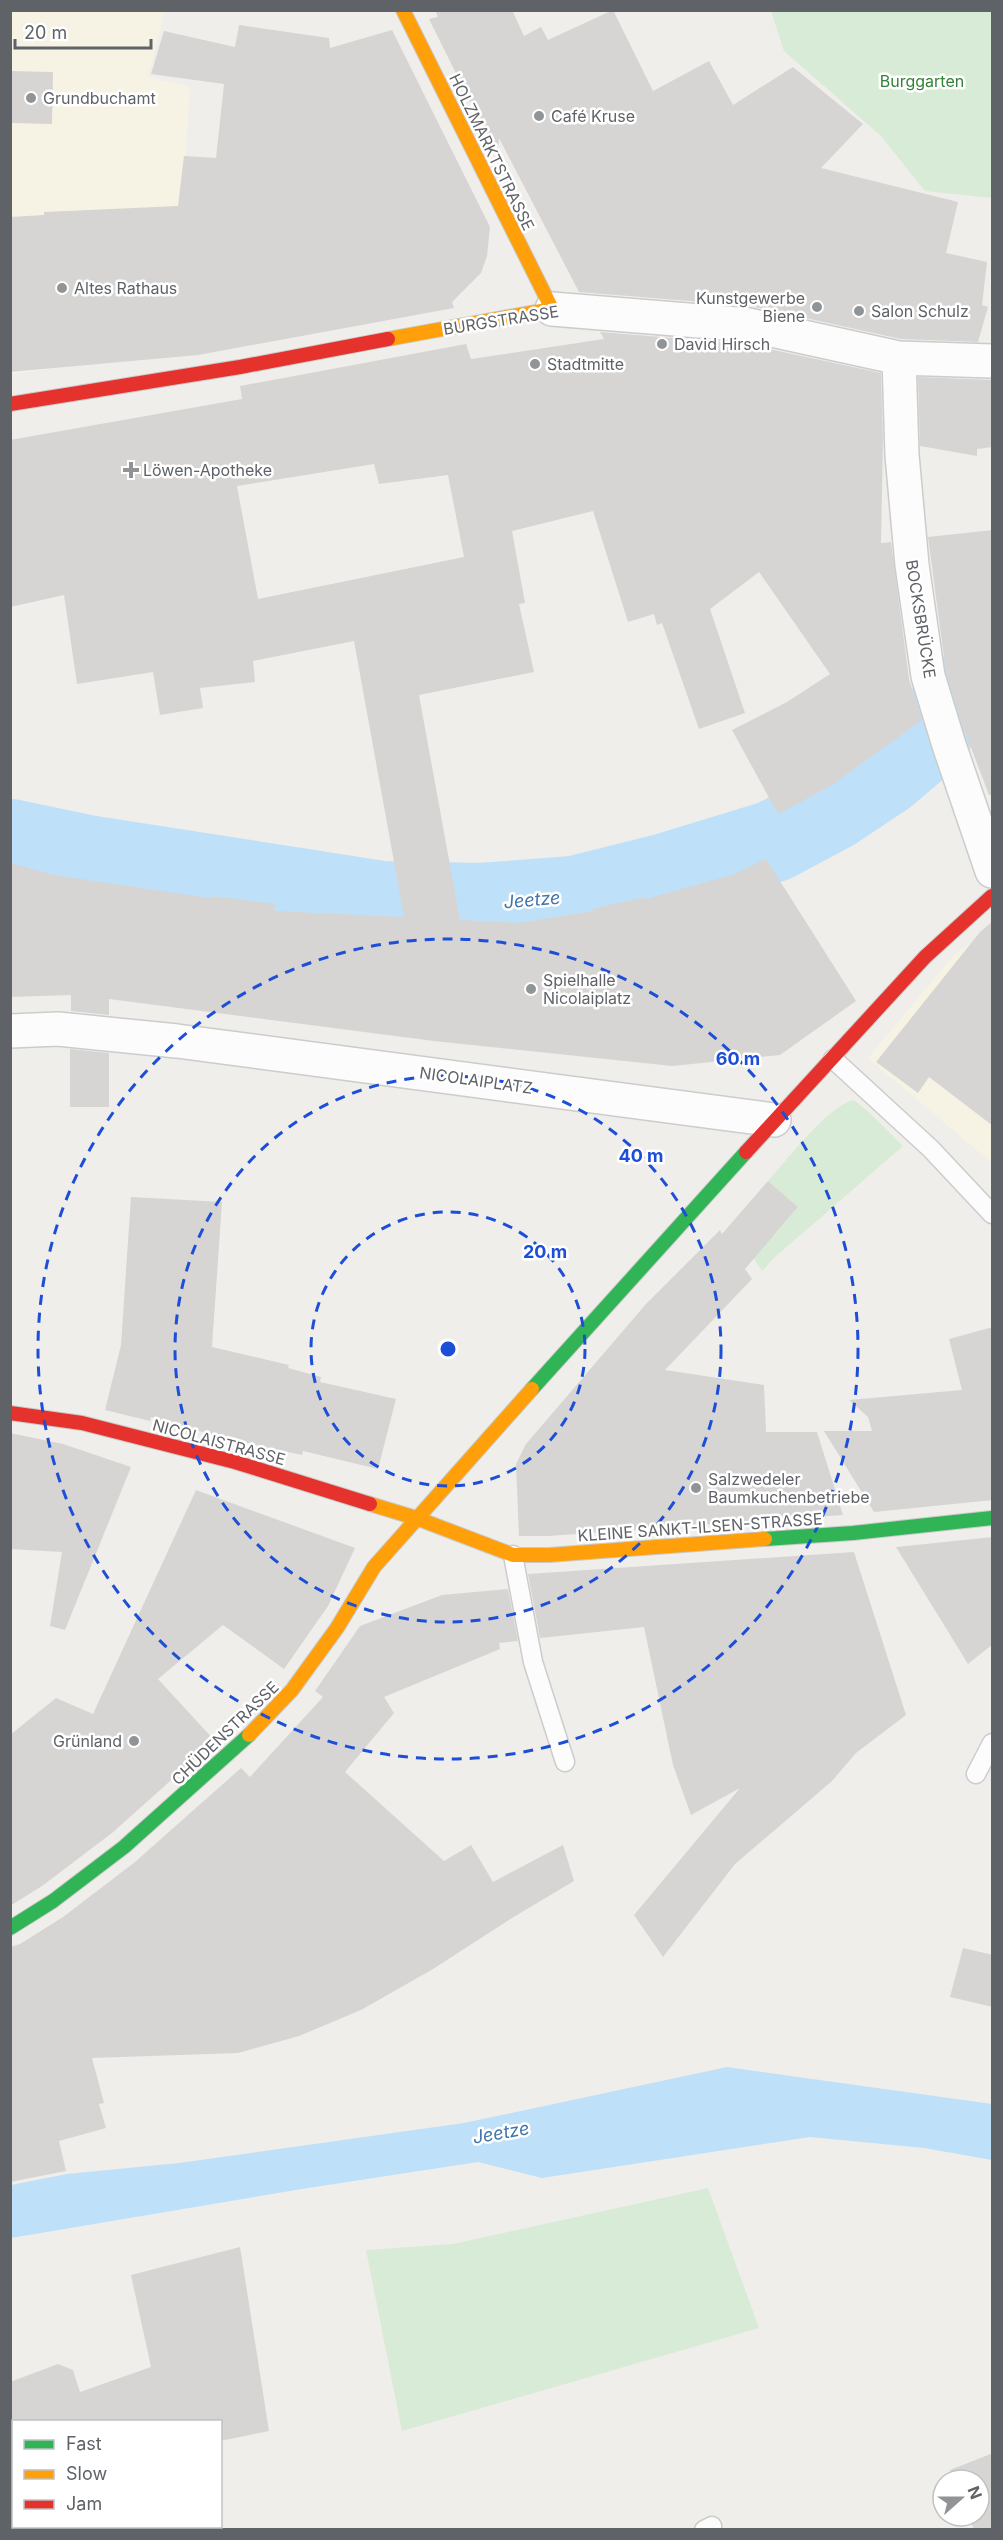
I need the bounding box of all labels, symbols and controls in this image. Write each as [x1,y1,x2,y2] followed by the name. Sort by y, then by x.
[15,12,152,50] scale bar
[24,22,67,43] text: 20 m
[445,70,539,234] street label: HOLZMARKTSTRASSE
[880,71,964,91] park label: Burggarten
[43,88,156,108] place label: Grundbuchamt
[24,91,38,105] marker: Grundbuchamt
[551,106,635,126] place label: Café Kruse
[532,109,546,123] marker: Café Kruse
[74,278,177,298] place label: Altes Rathaus
[55,281,69,295] marker: Altes Rathaus
[696,288,805,326] place label: Kunstgewerbe Biene
[810,300,824,314] marker: Kunstgewerbe Biene
[442,301,560,339] street label: BURGSTRASSE
[871,301,969,321] place label: Salon Schulz
[852,304,866,318] marker: Salon Schulz
[674,334,770,354] place label: David Hirsch
[655,337,669,351] marker: David Hirsch
[547,354,624,374] place label: Stadtmitte
[528,357,542,371] marker: Stadtmitte
[143,460,272,480] place label: Löwen-Apotheke
[124,463,138,477] marker: Löwen-Apotheke
[902,558,940,680] street label: BOCKSBRÜCKE
[503,887,561,912] water label: Jeetze
[543,970,631,1008] place label: Spielhalle Nicolaiplatz
[524,982,538,996] marker: Spielhalle Nicolaiplatz
[716,1048,760,1069] text: 60 m
[418,1062,534,1098] street label: NICOLAIPLATZ
[619,1145,664,1166] text: 40 m
[523,1241,567,1262] text: 20 m
[438,1339,458,1359] centre of rings
[150,1415,288,1469] street label: NICOLAISTRASSE
[708,1469,870,1507] place label: Salzwedeler Baumkuchenbetriebe
[689,1481,703,1495] marker: Salzwedeler Baumkuchenbetriebe
[577,1508,823,1546] street label: KLEINE SANKT-ILSEN-STRASSE
[167,1677,283,1789] street label: CHÜDENSTRASSE
[53,1731,122,1751] place label: Grünland
[127,1734,141,1748] marker: Grünland
[471,2117,531,2148] water label: Jeetze
[12,2420,222,2528] legend
[66,2433,102,2454] text: Fast
[66,2463,107,2484] text: Slow
[931,2468,991,2528] north arrow
[963,2483,987,2502] text: N
[66,2493,102,2514] text: Jam

